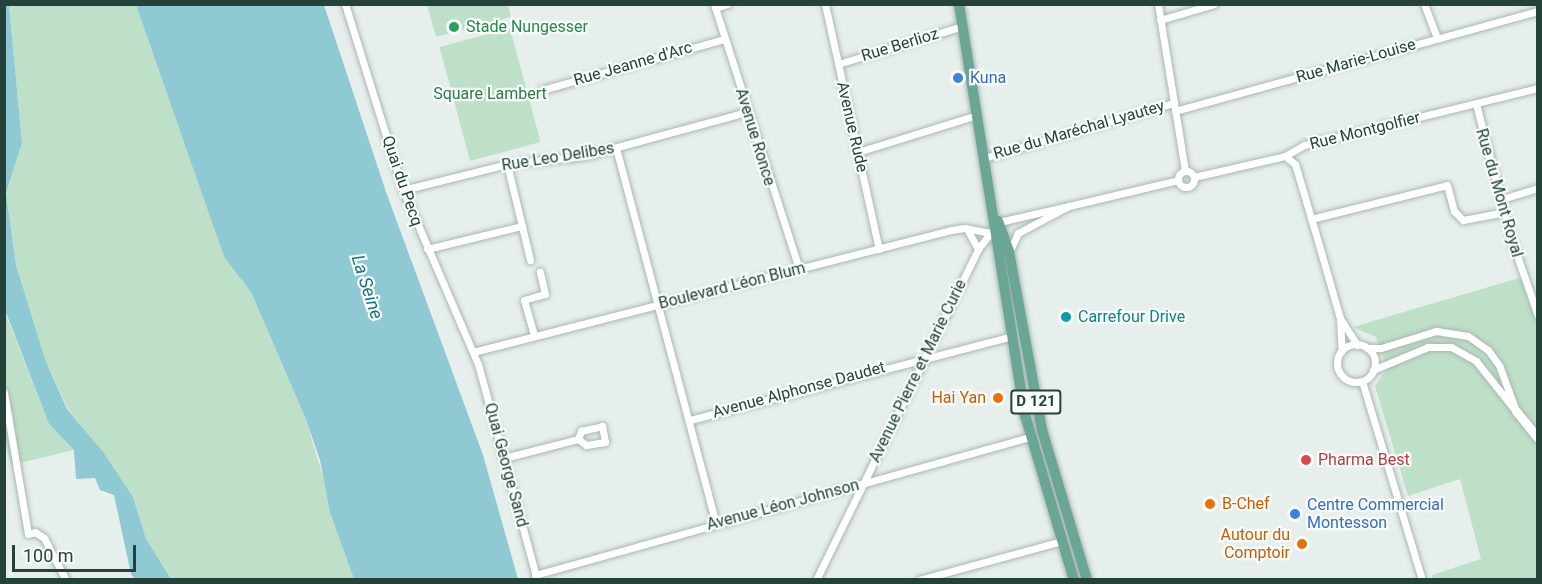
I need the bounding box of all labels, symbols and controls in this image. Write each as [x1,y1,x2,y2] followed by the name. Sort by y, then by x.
[466,17,588,37] place label: Stade Nungesser
[447,20,461,34] marker: Stade Nungesser
[859,24,941,66] street label: Rue Berlioz
[1294,35,1418,87] street label: Rue Marie-Louise
[572,38,694,90] street label: Rue Jeanne d'Arc
[970,68,1006,88] place label: Kuna
[951,71,965,85] marker: Kuna
[832,80,872,174] street label: Avenue Rude
[433,84,547,104] park label: Square Lambert
[731,86,779,188] street label: Avenue Ronce
[991,96,1167,164] street label: Rue du Maréchal Lyautey
[1308,108,1422,154] street label: Rue Montgolfier
[1471,126,1527,260] street label: Rue du Mont Royal
[378,133,426,229] street label: Quai du Pecq
[500,139,616,175] street label: Rue Leo Delibes
[347,252,387,322] water label: La Seine
[657,258,807,314] street label: Boulevard Léon Blum
[865,276,971,466] street label: Avenue Pierre et Marie Curie
[1078,307,1185,327] place label: Carrefour Drive
[1059,310,1073,324] marker: Carrefour Drive
[711,358,887,422] street label: Avenue Alphonse Daudet
[931,388,986,408] place label: Hai Yan
[1009,390,1063,414] road number: D 121
[991,391,1005,405] marker: Hai Yan
[480,401,532,529] street label: Quai George Sand
[1318,450,1410,470] place label: Pharma Best
[1299,453,1313,467] marker: Pharma Best
[705,475,861,535] street label: Avenue Léon Johnson
[1222,494,1270,514] place label: B-Chef
[1307,495,1444,533] place label: Centre Commercial Montesson
[1203,497,1217,511] marker: B-Chef
[1288,507,1302,521] marker: Centre Commercial Montesson
[1221,525,1290,563] place label: Autour du Comptoir
[15,533,140,571] scale bar
[1295,537,1309,551] marker: Autour du Comptoir
[23,545,74,566] text: 100 m

